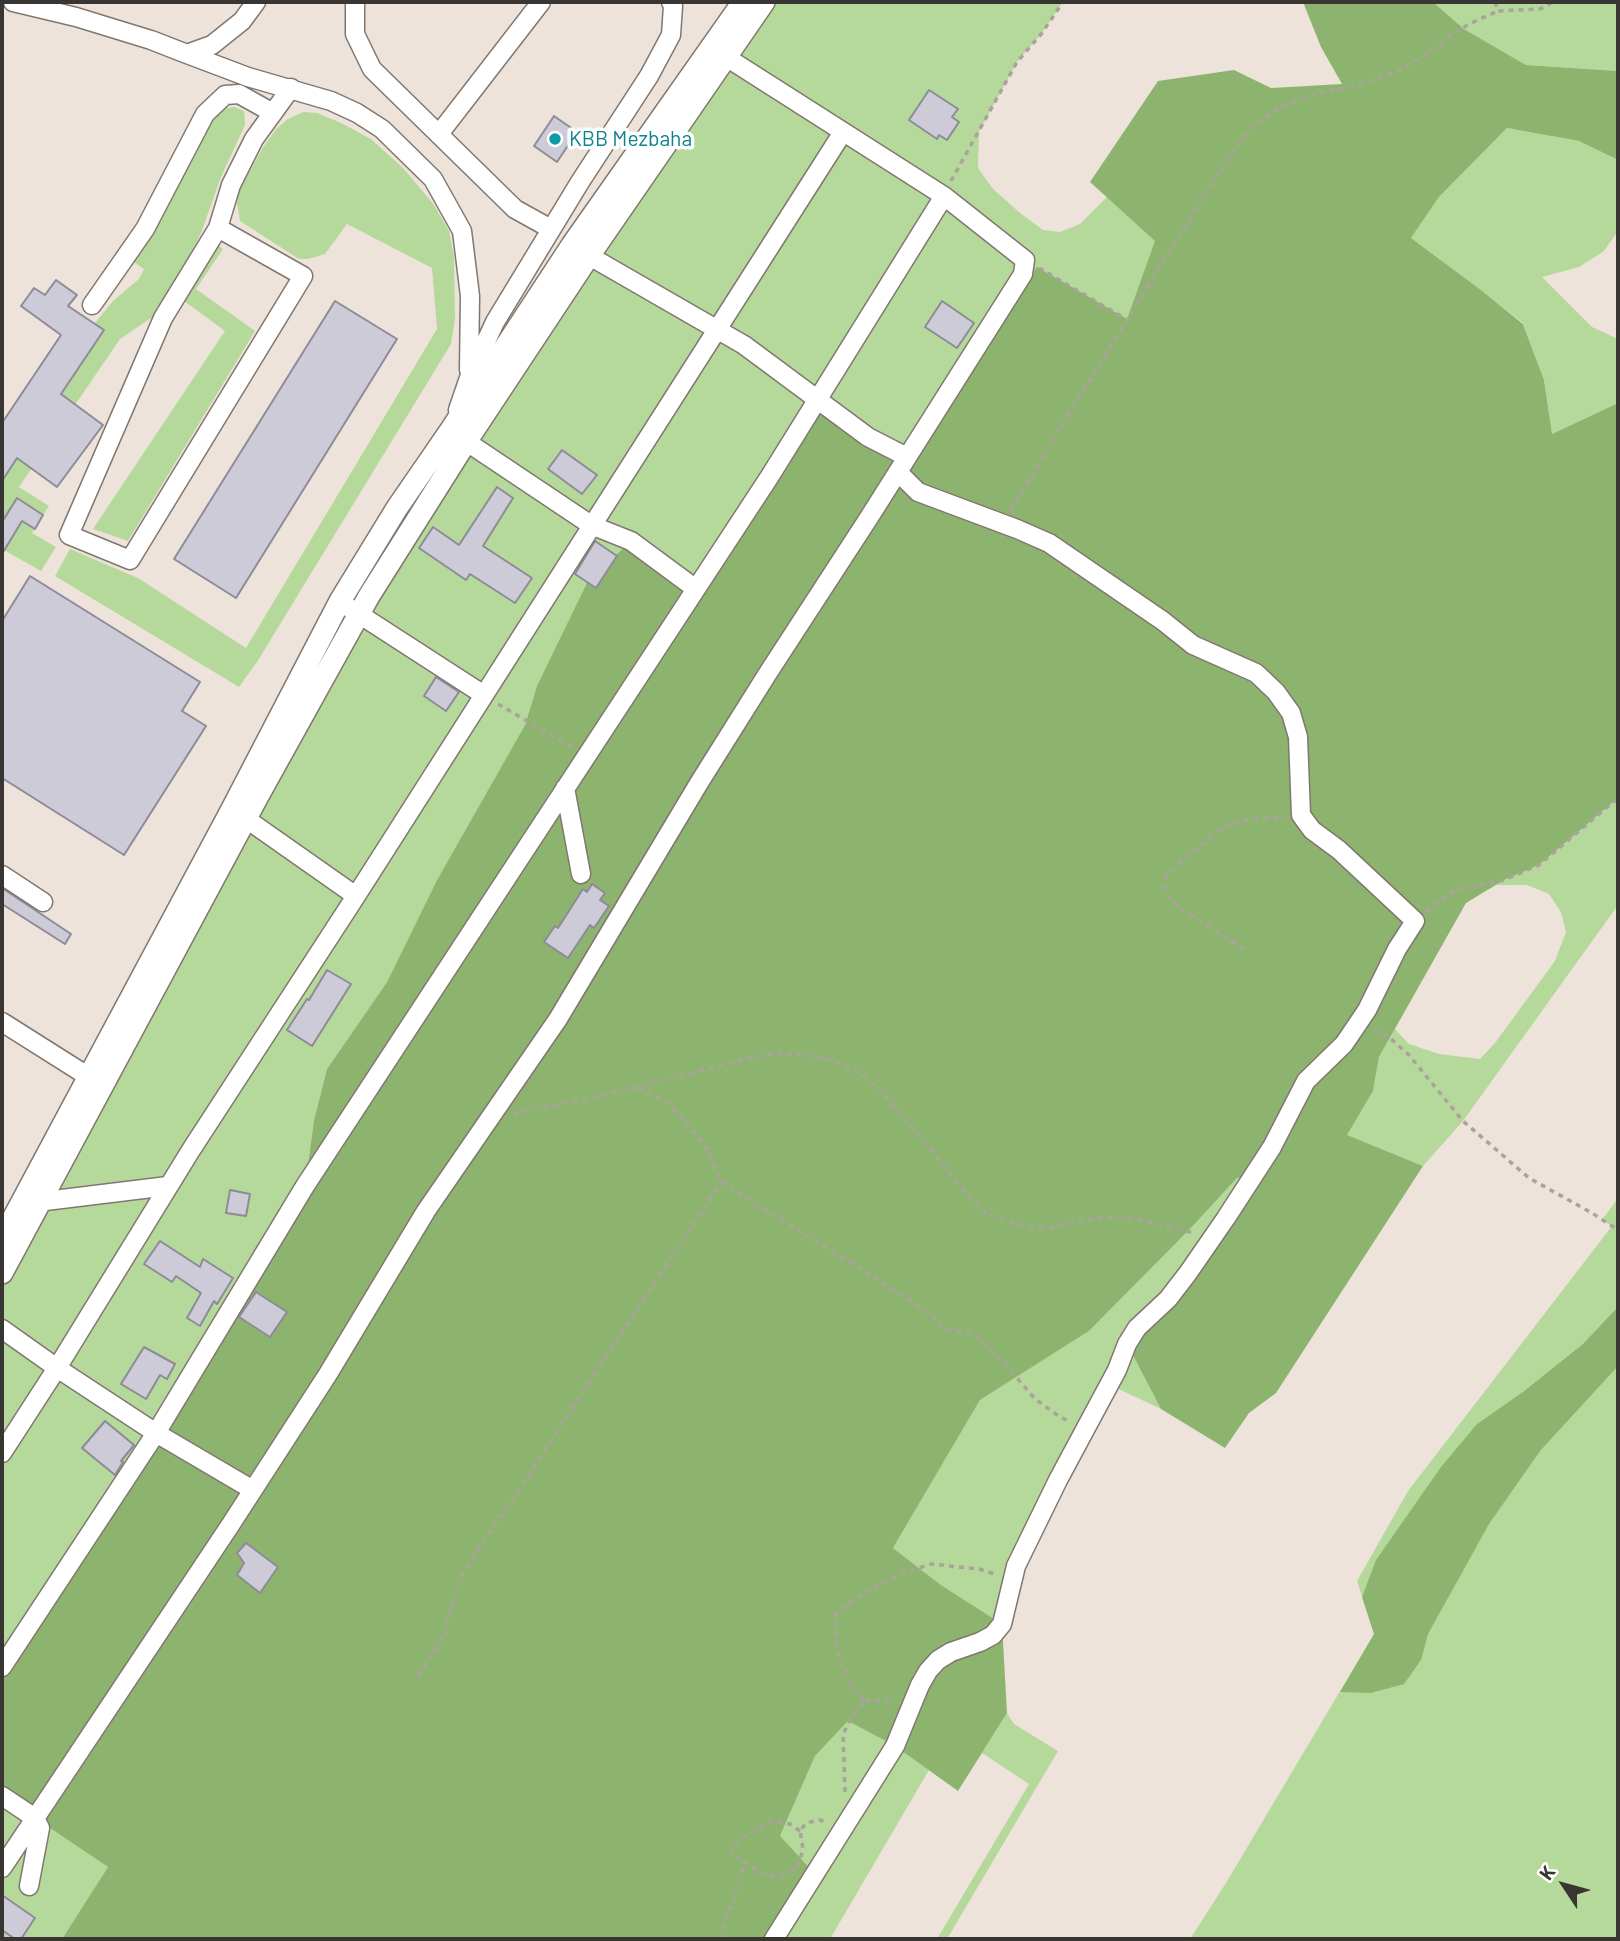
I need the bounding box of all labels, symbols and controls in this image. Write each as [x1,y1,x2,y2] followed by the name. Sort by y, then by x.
[569,126,692,152] place label: KBB Mezbaha
[547,131,563,147] marker: KBB Mezbaha
[1529,1850,1599,1920] north arrow
[1534,1861,1559,1884] text: K

